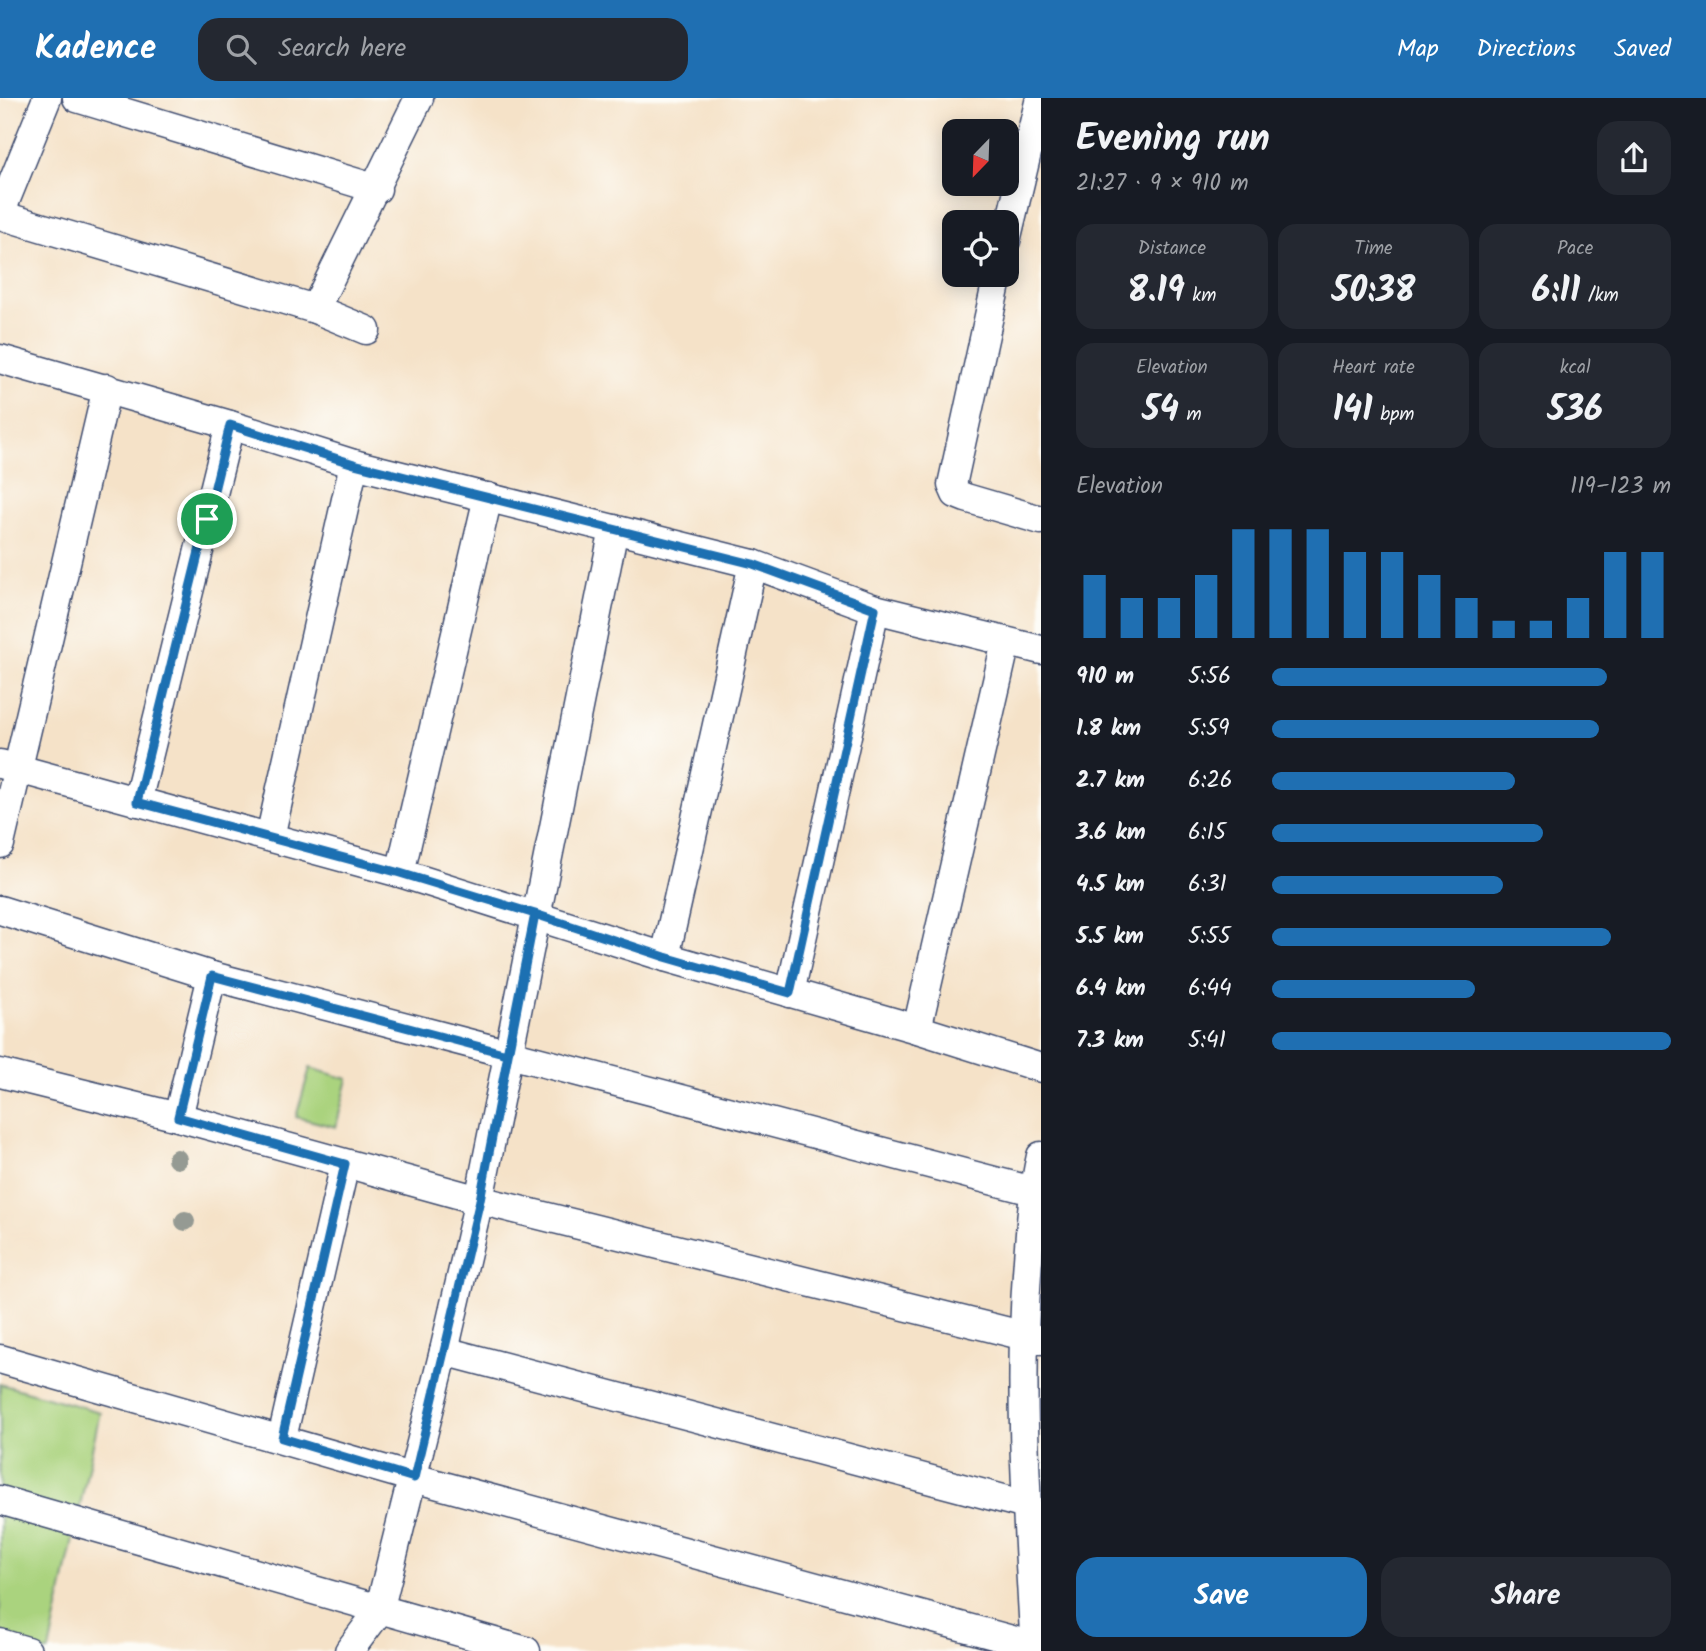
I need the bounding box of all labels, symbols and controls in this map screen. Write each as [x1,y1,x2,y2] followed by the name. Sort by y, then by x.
[198,18,688,81] search box
[35,23,156,76] text: Kadence
[278,28,406,70] text: Search here
[222,30,260,68] icon: search
[1397,30,1439,69] text: Map
[1477,30,1576,69] text: Directions
[1614,30,1671,69] text: Saved
[1076,110,1270,170] text: Evening run
[942,119,1018,196] north arrow
[942,119,1019,287] map controls
[1597,121,1671,195] button: share
[1076,166,1248,202] text: 21:27 · 9 × 910 m
[942,210,1019,287] button: locate
[1138,234,1206,264] text: Distance
[1354,234,1393,264] text: Time
[1557,234,1593,264] text: Pace
[1127,264,1185,320] text: 8.19
[1331,264,1416,320] text: 50:38
[1532,264,1580,320] text: 6:11
[1185,281,1216,311] text: km
[1580,281,1619,311] text: /km
[1136,353,1208,383] text: Elevation
[1332,353,1415,383] text: Heart rate
[1560,353,1591,383] text: kcal
[1142,383,1179,439] text: 54
[1332,383,1373,439] text: 141
[1547,383,1603,439] text: 536
[1179,400,1202,430] text: m
[1373,400,1415,430] text: bpm
[1076,469,1163,505] text: Elevation
[1570,469,1671,505] text: 119–123 m
[177,489,237,549] pin
[188,500,226,538] icon: arrive
[1076,659,1134,695] text: 910 m
[1188,659,1231,695] text: 5:56
[1076,711,1141,747] text: 1.8 km
[1188,711,1230,747] text: 5:59
[1076,763,1145,799] text: 2.7 km
[1188,763,1233,799] text: 6:26
[1076,815,1146,851] text: 3.6 km
[1188,815,1226,851] text: 6:15
[1076,867,1145,903] text: 4.5 km
[1188,867,1227,903] text: 6:31
[1076,919,1144,955] text: 5.5 km
[1188,919,1231,955] text: 5:55
[1076,971,1145,1007] text: 6.4 km
[1188,971,1232,1007] text: 6:44
[1076,1023,1144,1059] text: 7.3 km
[1188,1023,1226,1059] text: 5:41
[1076,1557,1367,1637] button: Save
[1381,1557,1671,1637] button: Share

